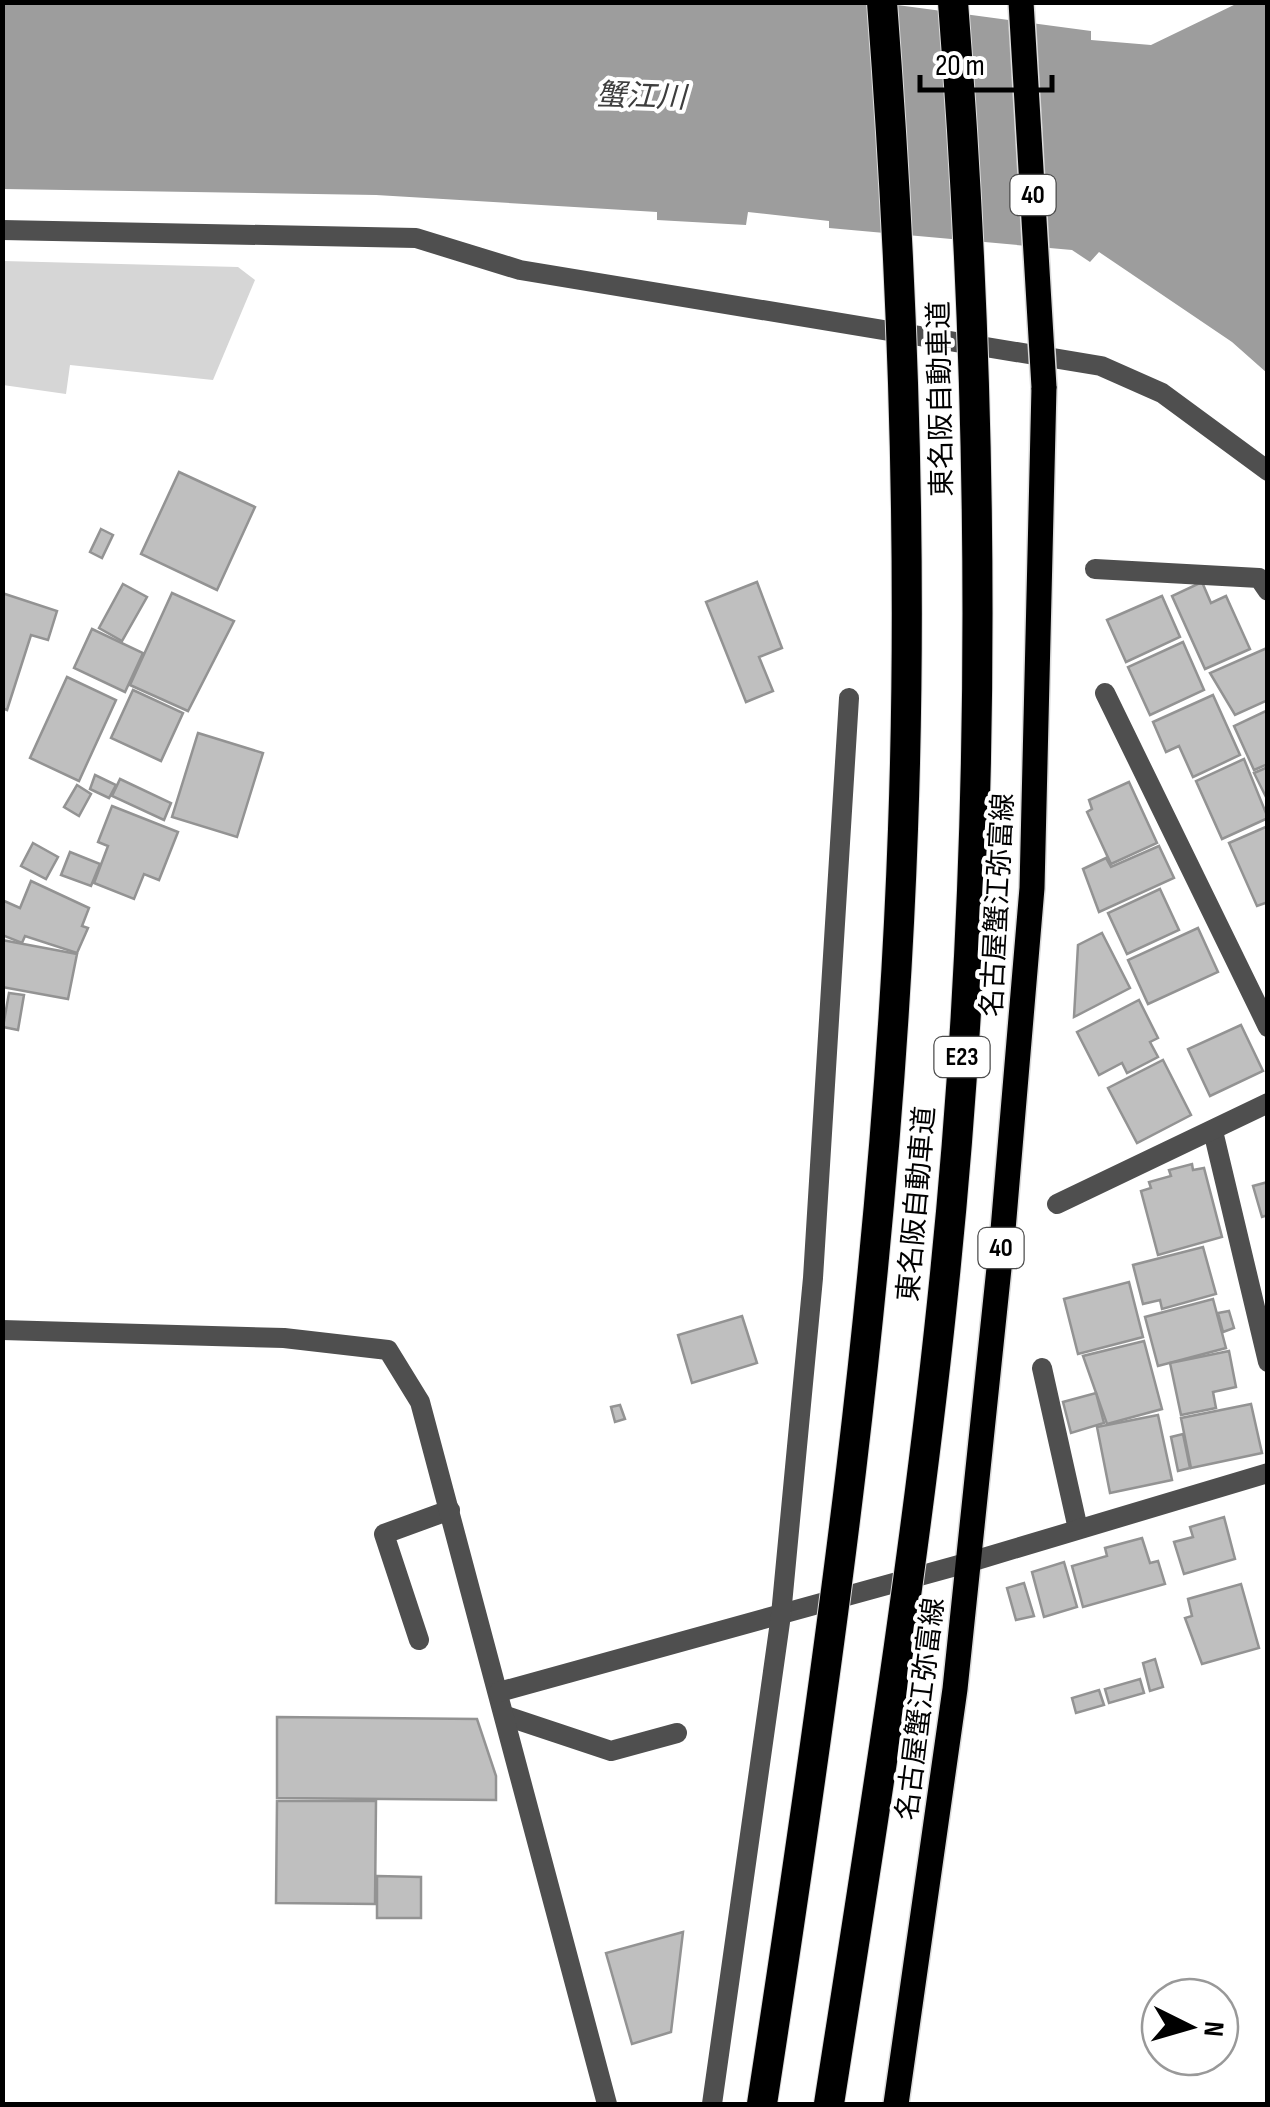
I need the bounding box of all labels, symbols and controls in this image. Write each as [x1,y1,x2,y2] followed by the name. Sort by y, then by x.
[920,30,1052,92] scale bar
[935,48,985,84] text: 20 m
[595,77,690,117] water label: 蟹江川
[1010,175,1056,215] road number: 40
[923,301,959,497] street label: 東名阪自動車道
[976,792,1020,1018] street label: 名古屋蟹江弥富線
[934,1037,990,1077] road number: E23
[892,1105,942,1303] street label: 東名阪自動車道
[978,1228,1024,1268] road number: 40
[891,1596,951,1822] street label: 名古屋蟹江弥富線
[1140,1977,1240,2077] north arrow
[1196,2020,1230,2038] text: N

